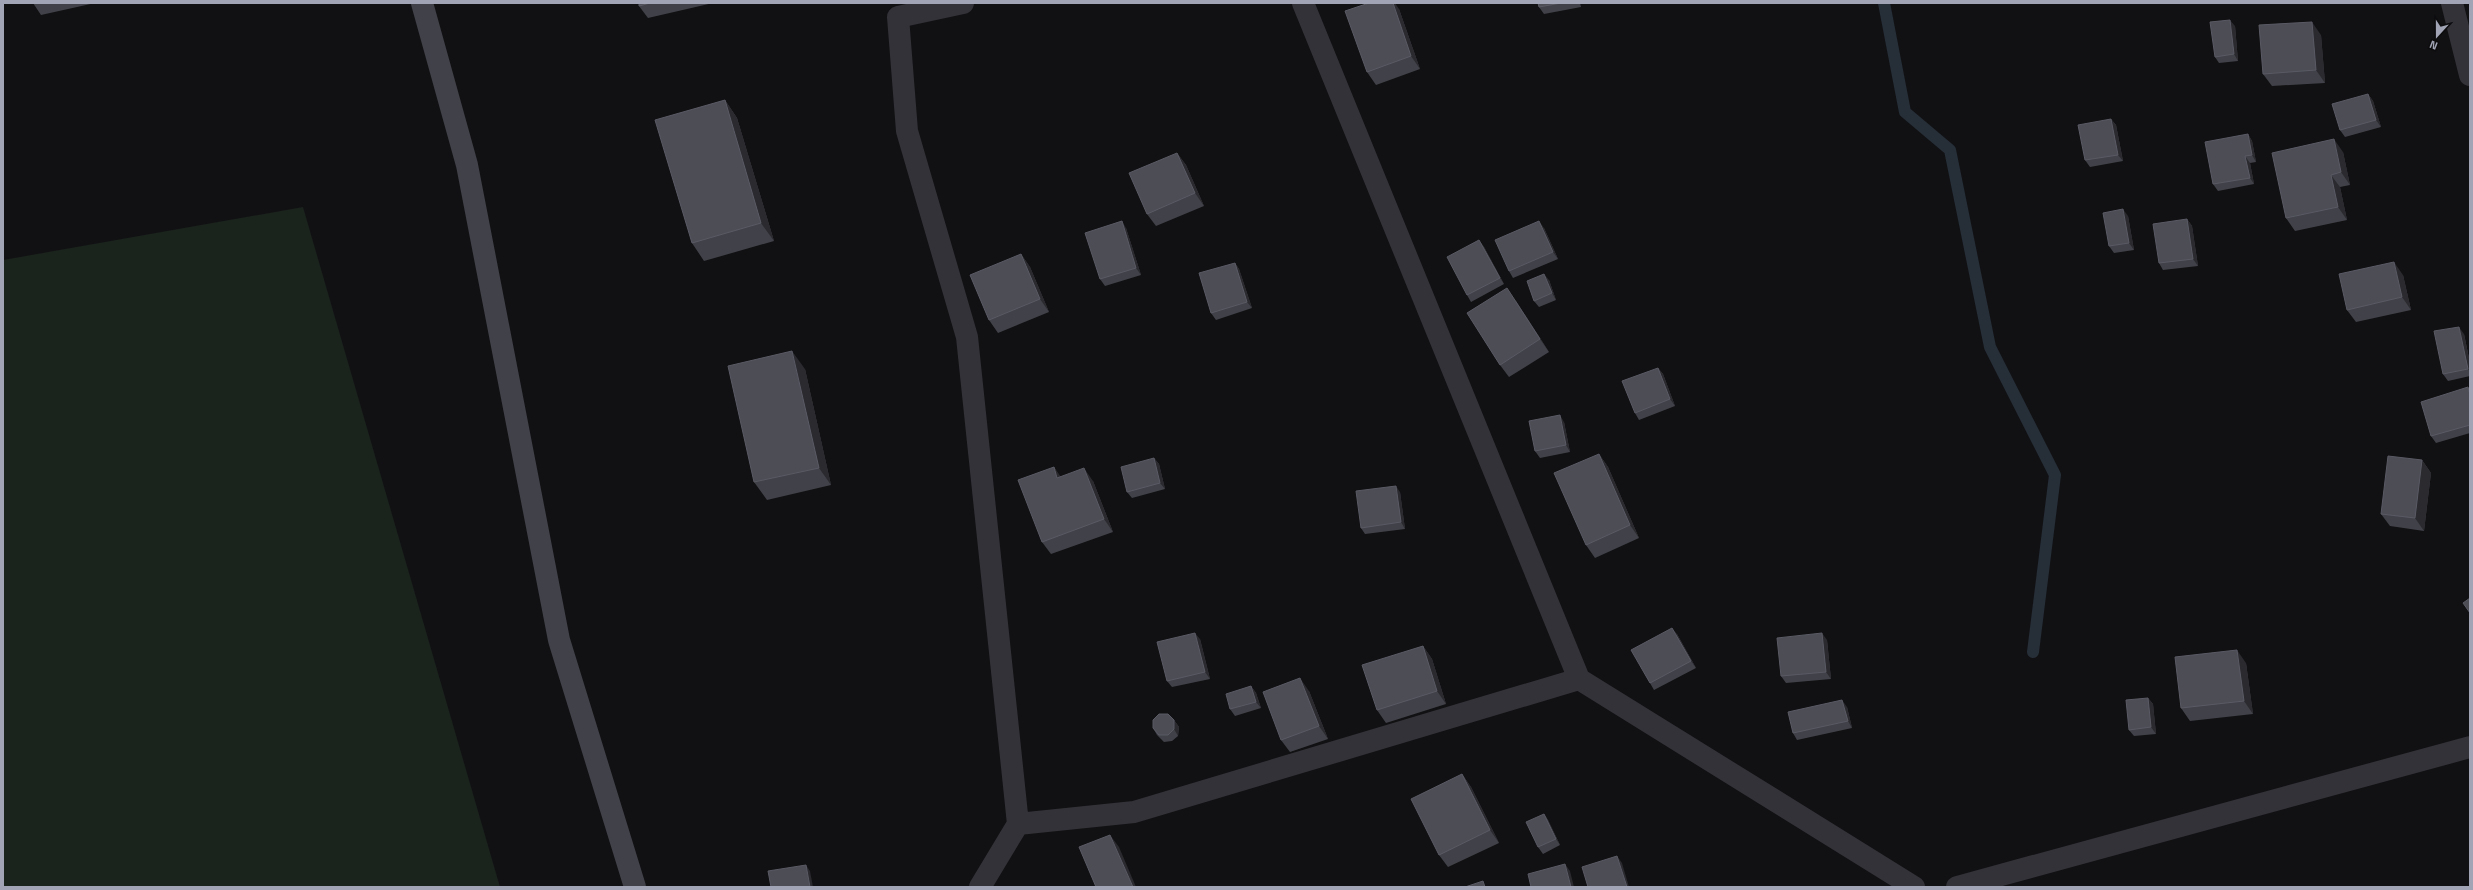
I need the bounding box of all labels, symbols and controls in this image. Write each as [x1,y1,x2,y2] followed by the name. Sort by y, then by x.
[2417,16,2457,56] north arrow
[2427,37,2440,54] text: N

